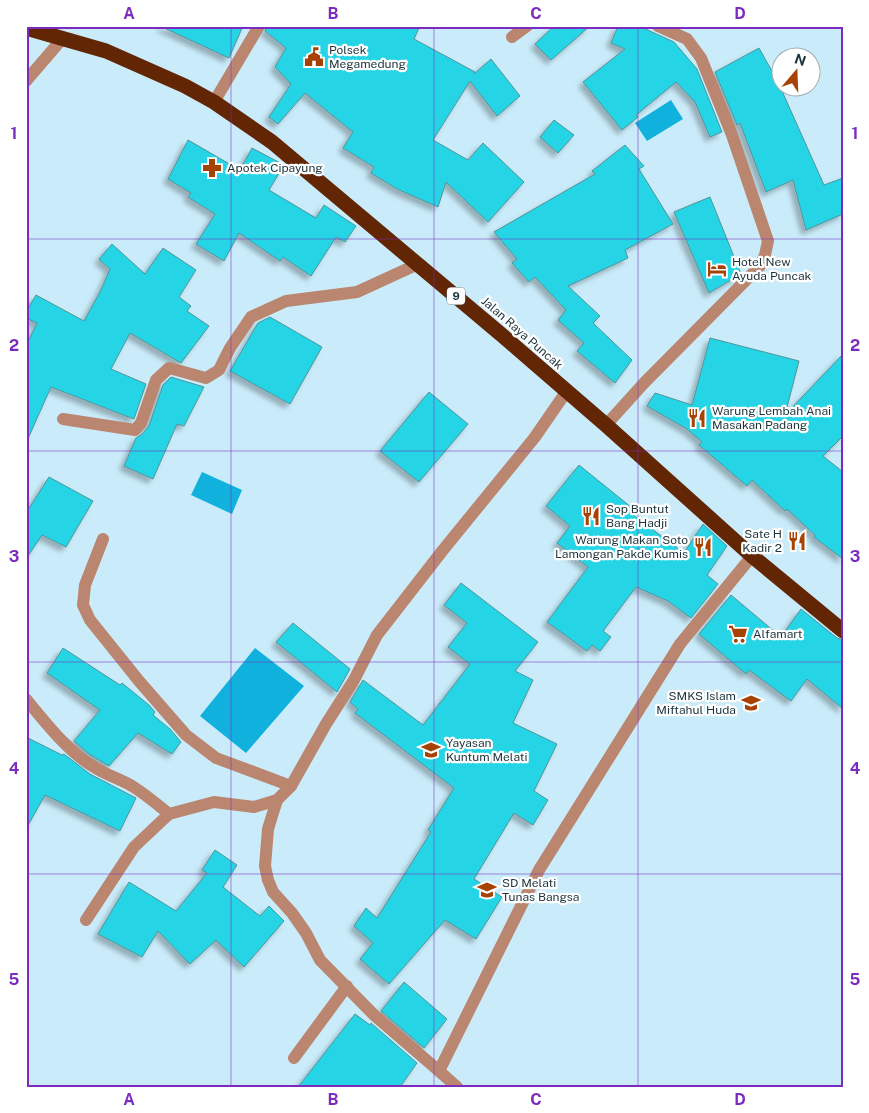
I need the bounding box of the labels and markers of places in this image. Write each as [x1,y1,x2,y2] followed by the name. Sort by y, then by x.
[329,43,406,71] place label: Polsek Megamedung
[303,46,325,68] public building icon: Polsek Megamedung
[201,157,223,179] pharmacy icon: Apotek Cipayung
[227,161,323,175] place label: Apotek Cipayung
[732,255,812,283] place label: Hotel New Ayuda Puncak
[706,258,728,280] hotel icon: Hotel New Ayuda Puncak
[712,404,831,432] place label: Warung Lembah Anai Masakan Padang
[686,407,708,429] restaurant icon: Warung Lembah Anai Masakan Padang
[606,502,669,530] place label: Sop Buntut Bang Hadji
[580,505,602,527] restaurant icon: Sop Buntut Bang Hadji
[742,527,782,555] place label: Sate H Kadir 2
[786,530,808,552] restaurant icon: Sate H Kadir 2
[555,533,688,561] place label: Warung Makan Soto Lamongan Pakde Kumis
[692,536,714,558] restaurant icon: Warung Makan Soto Lamongan Pakde Kumis
[727,623,749,645] supermarket icon: Alfamart
[753,627,803,641] place label: Alfamart
[656,689,736,717] place label: SMKS Islam Miftahul Huda
[740,692,762,714] school or university icon: SMKS Islam Miftahul Huda
[446,736,527,764] place label: Yayasan Kuntum Melati
[420,739,442,761] school or university icon: Yayasan Kuntum Melati
[502,876,580,904] place label: SD Melati Tunas Bangsa
[476,879,498,901] school or university icon: SD Melati Tunas Bangsa

